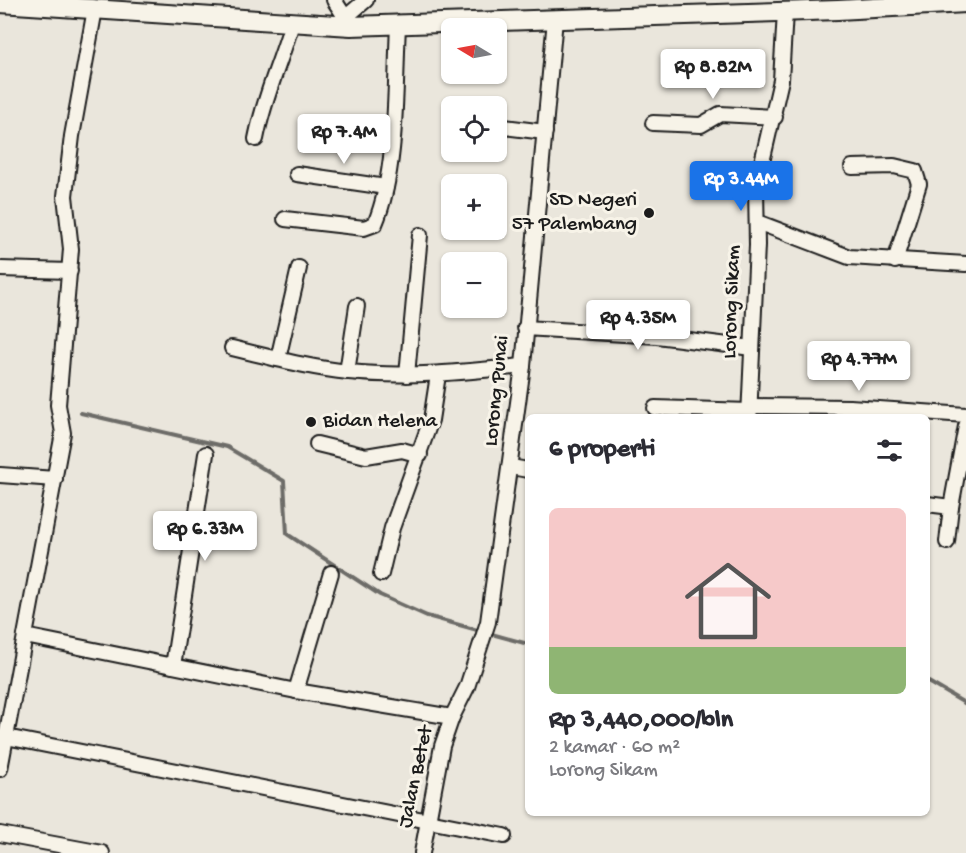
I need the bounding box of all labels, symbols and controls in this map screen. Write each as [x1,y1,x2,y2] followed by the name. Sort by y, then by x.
[441,18,507,84] north arrow
[441,18,507,318] map controls
[651,49,775,100] pin: Rp 8.82M
[675,57,751,80] text: Rp 8.82M
[441,96,507,162] button: locate
[289,114,399,165] pin: Rp 7.4M
[311,122,377,145] text: Rp 7.4M
[679,161,803,212] pin: Rp 3.44M
[704,169,778,192] text: Rp 3.44M
[441,174,507,240] button: +
[512,189,637,238] place label: SD Negeri 57 Palembang
[642,206,656,220] marker: SD Negeri 57 Palembang
[719,244,747,359] street label: Lorong Sikam
[441,252,507,318] button: −
[576,300,700,351] pin: Rp 4.35M
[600,308,676,331] text: Rp 4.35M
[480,334,516,448] street label: Lorong Punai
[797,341,921,392] pin: Rp 4.77M
[821,349,897,372] text: Rp 4.77M
[322,410,438,435] place label: Bidan Helena
[304,415,318,429] marker: Bidan Helena
[873,434,906,467] icon: filters
[549,435,656,466] text: 6 properti
[143,511,267,562] pin: Rp 6.33M
[167,519,243,542] text: Rp 6.33M
[674,547,782,655] icon: home
[549,706,733,737] text: Rp 3,440,000/bln
[394,721,440,830] street label: Jalan Betet
[549,737,680,760] text: 2 kamar · 60 m²
[549,760,658,783] text: Lorong Sikam

